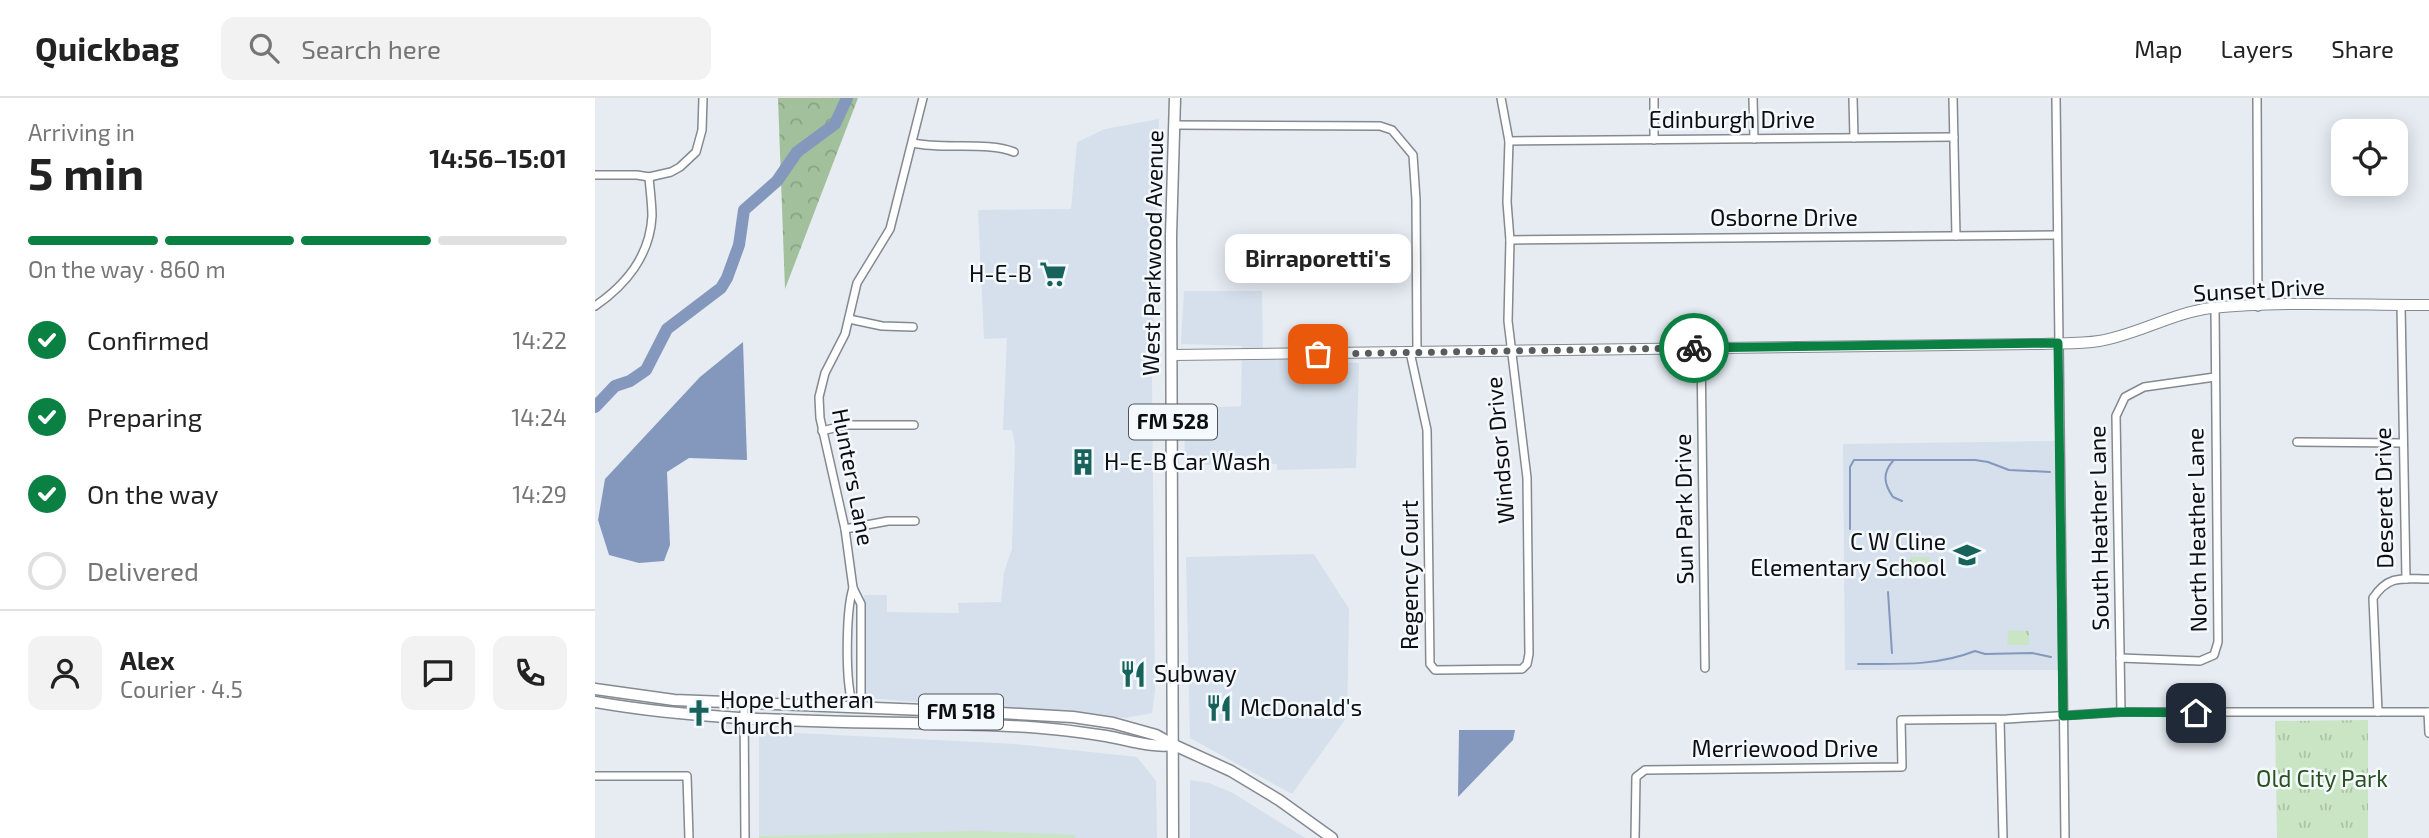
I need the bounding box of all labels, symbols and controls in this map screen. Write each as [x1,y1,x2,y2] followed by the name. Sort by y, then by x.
[221,17,711,80] search box
[35,28,179,68] text: Quickbag
[245,29,283,67] icon: search
[301,33,441,64] text: Search here
[2134,34,2182,63] text: Map
[2220,34,2293,63] text: Layers
[2331,34,2394,63] text: Share
[1649,105,1815,133] street label: Edinburgh Drive
[28,118,135,146] text: Arriving in
[2331,119,2408,196] map controls
[2331,119,2408,196] button: locate
[1136,130,1168,376] street label: West Parkwood Avenue
[429,142,567,173] text: 14:56–15:01
[28,144,144,199] text: 5 min
[1710,203,1858,231] street label: Osborne Drive
[1225,235,1411,284] callout: Birraporetti's
[1245,244,1391,272] text: Birraporetti's
[28,255,226,283] text: On the way · 860 m
[969,259,1032,287] place label: H-E-B
[1038,259,1068,289] supermarket icon: H-E-B
[2192,272,2326,306] street label: Sunset Drive
[1659,313,1729,383] courier
[28,321,66,359] icon: check
[87,324,210,355] text: Confirmed
[1288,324,1348,384] pin
[512,326,567,354] text: 14:22
[1675,329,1713,367] icon: bike
[1299,335,1337,373] icon: bag
[1479,376,1519,525] street label: Windsor Drive
[28,398,66,436] icon: check
[87,401,202,432] text: Preparing
[511,403,567,431] text: 14:24
[1129,404,1217,440] road number: FM 528
[827,406,881,548] street label: Hunters Lane
[2082,425,2114,631] street label: South Heather Lane
[2180,427,2212,633] street label: North Heather Lane
[2368,427,2398,569] street label: Deseret Drive
[1668,433,1698,585] street label: Sun Park Drive
[1068,447,1098,477] building icon: H-E-B Car Wash
[1104,447,1271,475] place label: H-E-B Car Wash
[28,475,66,513] icon: check
[87,478,218,509] text: On the way
[512,480,567,508] text: 14:29
[1395,500,1423,650] street label: Regency Court
[1750,527,1946,581] place label: C W Cline Elementary School
[1952,540,1982,570] school or university icon: C W Cline Elementary School
[87,555,199,586] text: Delivered
[28,636,102,710] button: person
[401,636,475,710] button: chat
[493,636,567,710] button: phone
[120,644,175,675] text: Alex
[1118,659,1148,689] restaurant icon: Subway
[1154,659,1237,687] place label: Subway
[120,675,243,703] text: Courier · 4.5
[2166,683,2226,743] pin
[720,685,874,739] place label: Hope Lutheran Church
[1204,693,1234,723] restaurant icon: McDonald's
[1240,693,1362,721] place label: McDonald's
[919,694,1003,730] road number: FM 518
[2177,694,2215,732] icon: home
[684,698,714,728] church icon: Hope Lutheran Church
[1692,734,1878,762] street label: Merriewood Drive
[2256,764,2388,792] park label: Old City Park

